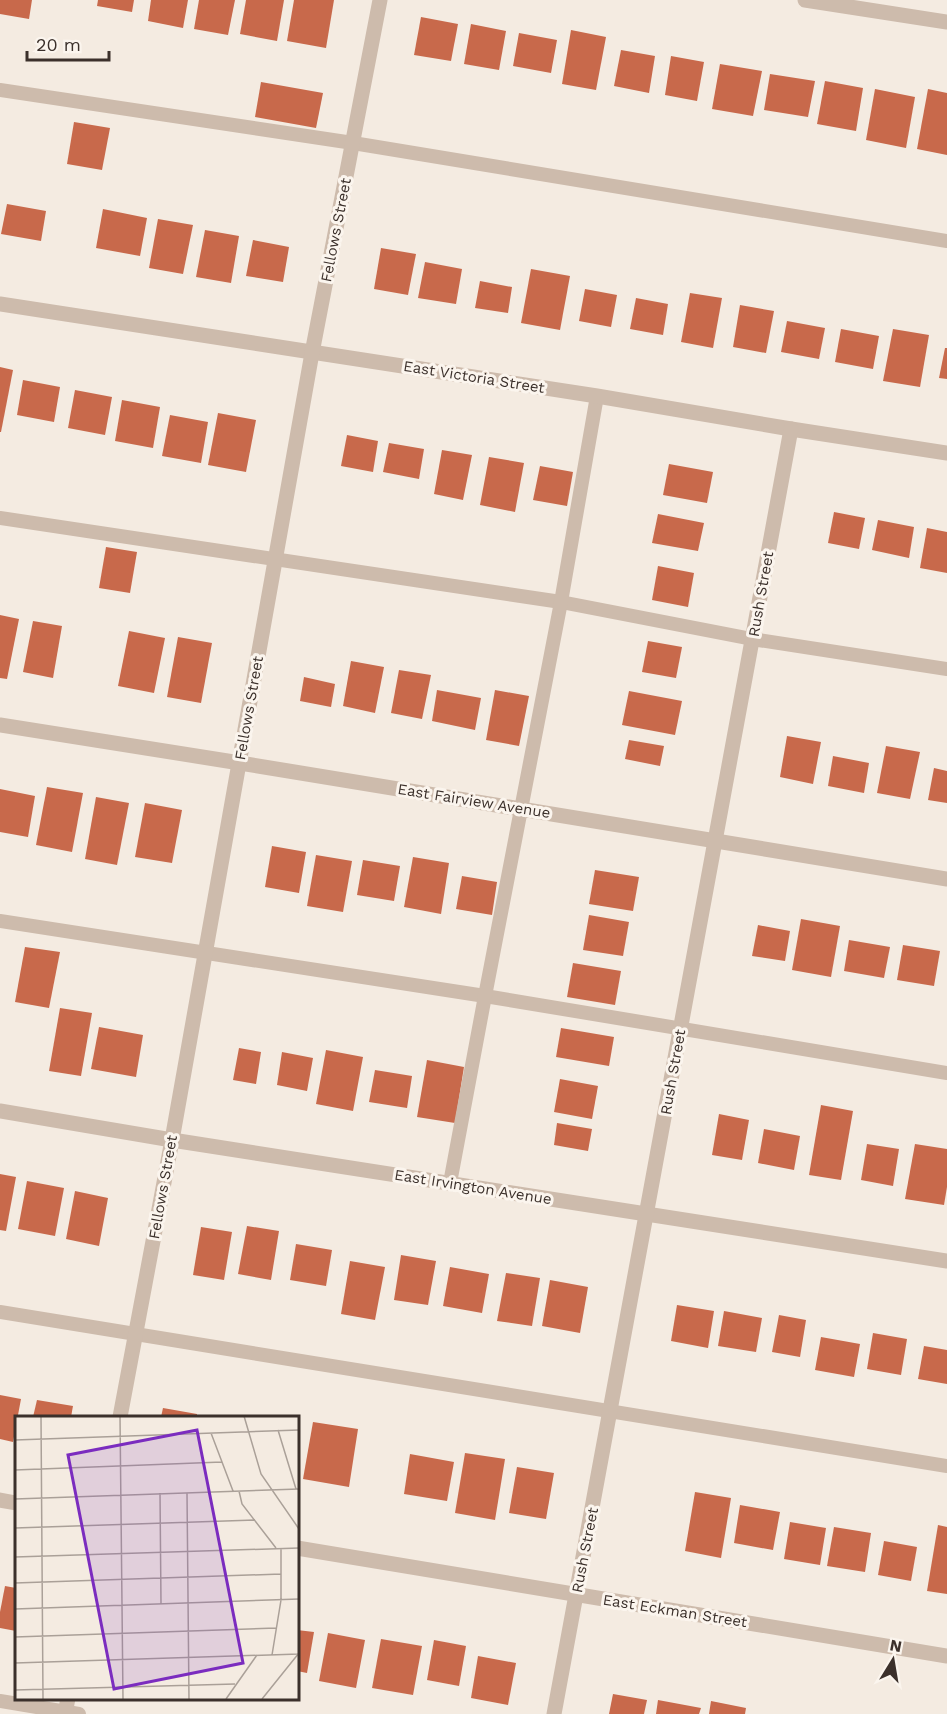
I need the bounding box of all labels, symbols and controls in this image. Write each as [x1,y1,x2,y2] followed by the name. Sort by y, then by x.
[27,24,110,62] scale bar
[36,34,81,55] text: 20 m
[317,176,355,283] street label: Fellows Street
[402,357,547,397] street label: East Victoria Street
[745,549,777,638] street label: Rush Street
[231,654,267,761] street label: Fellows Street
[396,780,552,822] street label: East Fairview Avenue
[657,1027,689,1116] street label: Rush Street
[145,1133,181,1240] street label: Fellows Street
[393,1166,553,1208] street label: East Irvington Avenue
[15,1416,298,1699] inset map
[568,1505,602,1594] street label: Rush Street
[602,1591,749,1631] street label: East Eckman Street
[863,1630,923,1690] north arrow
[888,1635,903,1656] text: N

